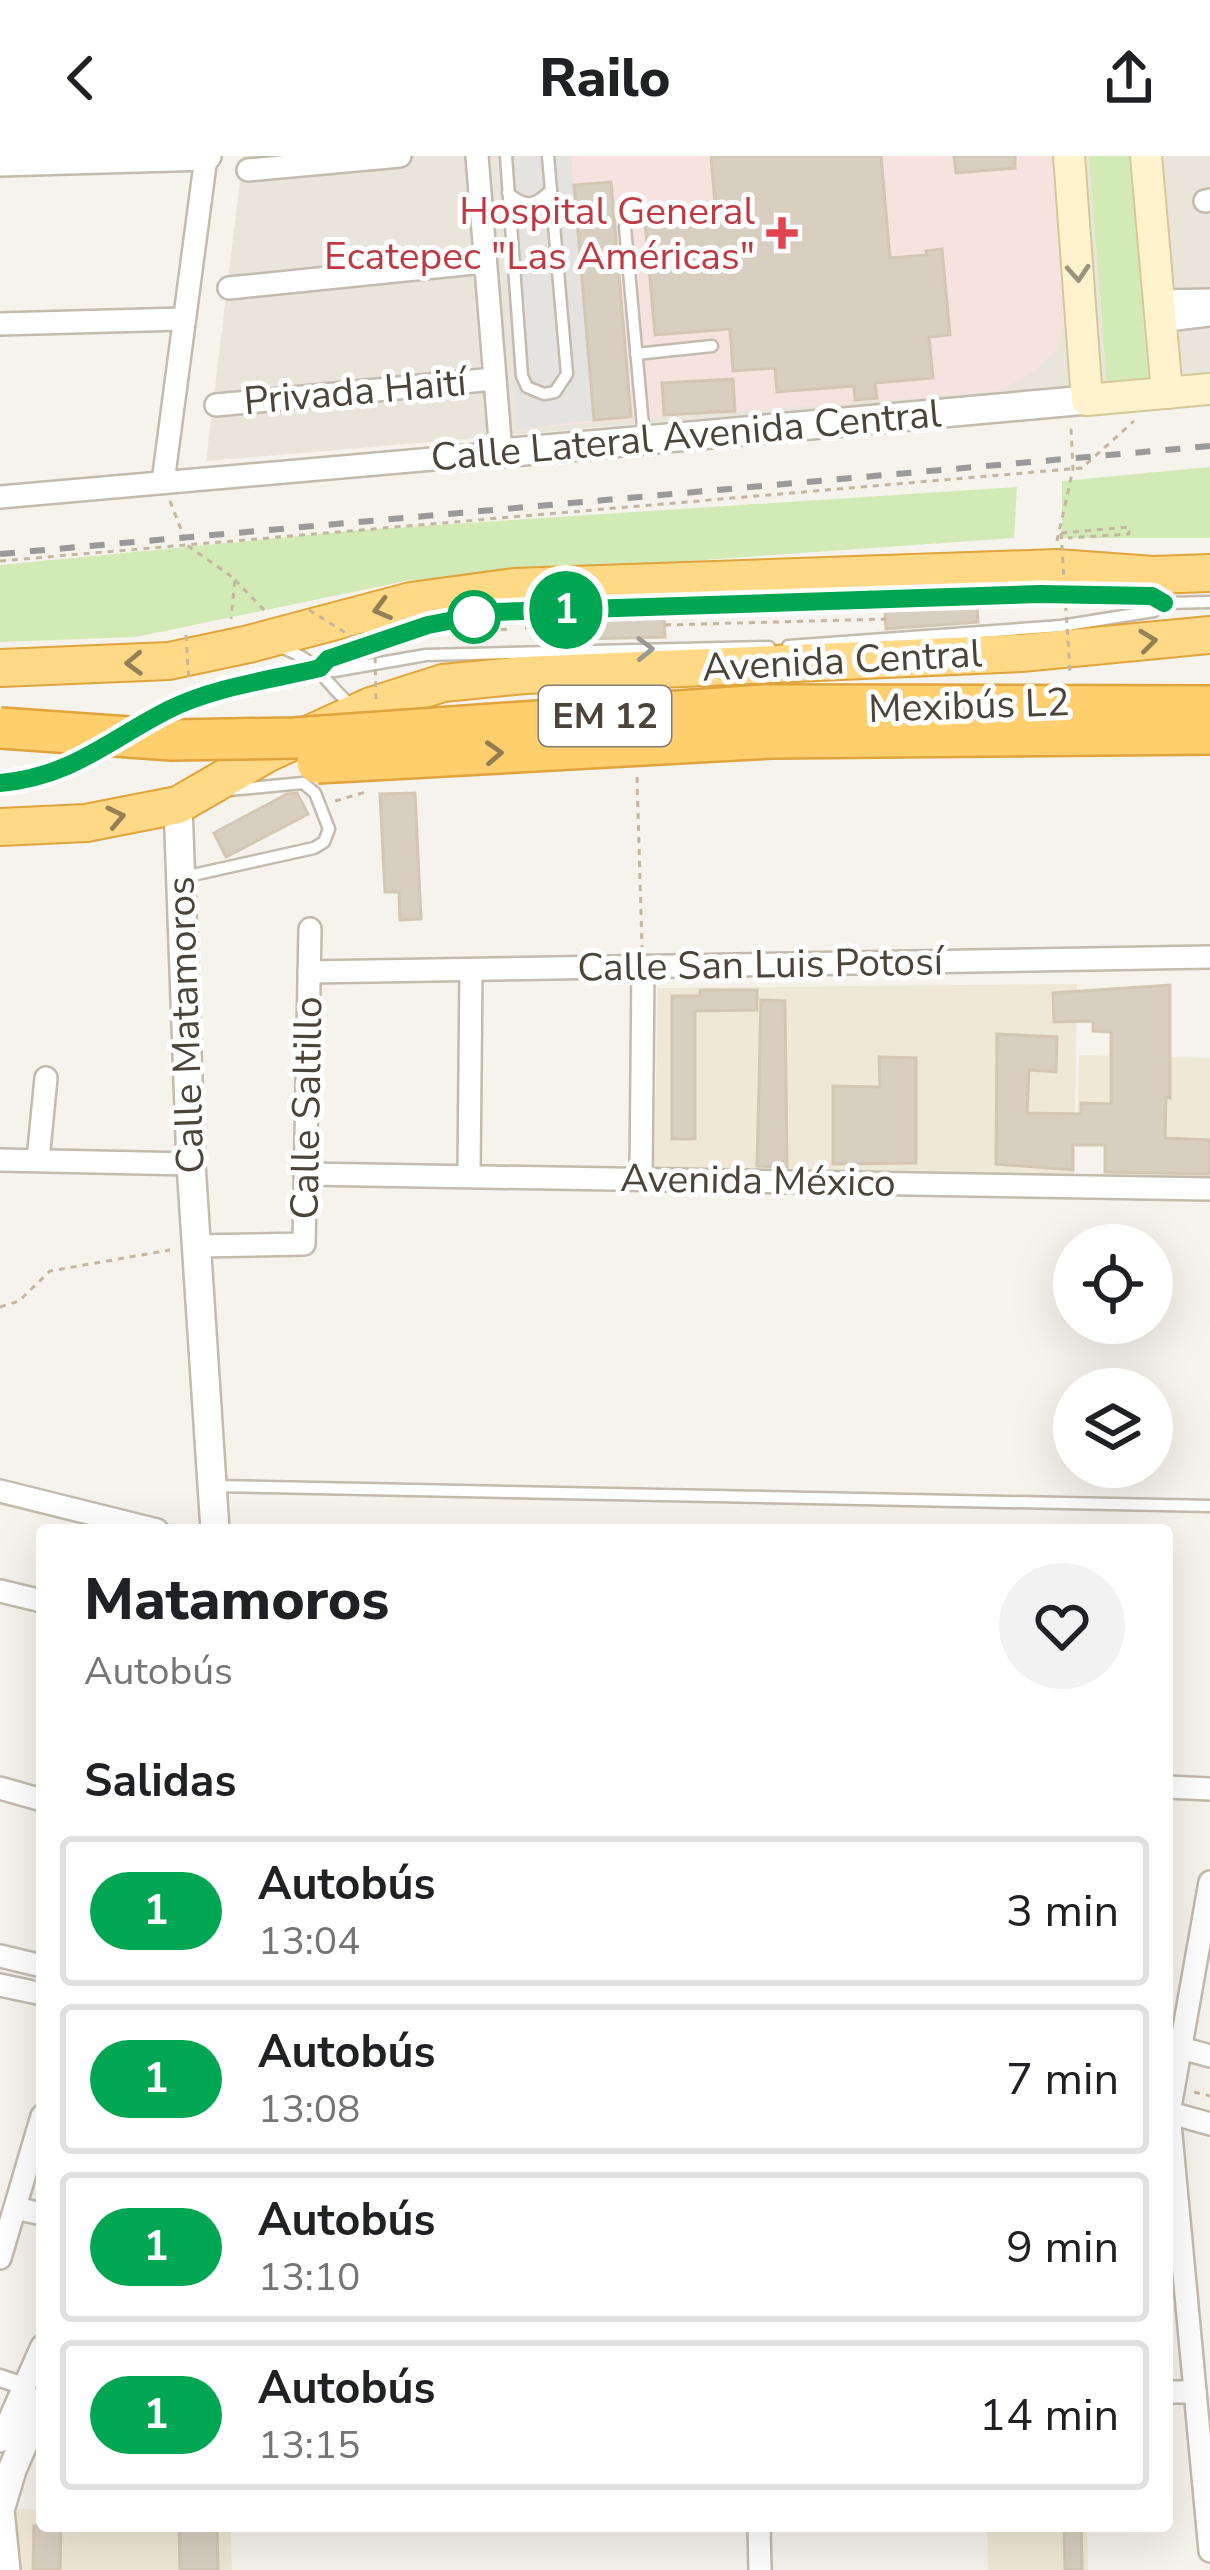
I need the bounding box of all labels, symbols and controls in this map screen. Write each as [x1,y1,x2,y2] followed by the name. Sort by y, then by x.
[539,41,671,115] text: Railo
[48,45,114,111] icon: back
[1096,45,1162,111] icon: share
[324,185,755,283] place label: Hospital General Ecatepec "Las Américas"
[766,217,798,249] marker: Hospital General Ecatepec "Las Américas"
[1065,264,1091,283] one-way arrow
[242,356,470,428] street label: Privada Haití
[429,387,944,485] street label: Calle Lateral Avenida Central
[527,571,605,649] line badge: 1
[553,581,579,638] text: 1
[449,592,499,642] unlabelled marker
[372,594,392,619] one-way arrow
[701,627,984,695] street label: Avenida Central
[1138,628,1158,654] one-way arrow
[636,636,655,662] one-way arrow
[124,649,143,675] one-way arrow
[867,676,1071,736] street label: Mexibús L2
[539,686,671,746] road number: EM 12
[485,740,504,766] one-way arrow
[106,805,126,831] one-way arrow
[154,875,218,1175] street label: Calle Matamoros
[577,935,945,995] street label: Calle San Luis Potosí
[279,996,335,1220] street label: Calle Saltillo
[620,1152,896,1210] street label: Avenida México
[1053,1224,1173,1488] map controls
[1053,1224,1173,1344] button: locate
[1053,1368,1173,1488] button: layers
[84,1561,389,1639] text: Matamoros
[999,1563,1125,1689] button: heart
[84,1645,233,1698] text: Autobús
[84,1751,236,1812] text: Salidas
[258,1854,436,1915] text: Autobús
[1006,1881,1119,1942] text: 3 min
[143,1882,169,1939] text: 1
[258,1915,361,1968] text: 13:04
[258,2022,436,2083] text: Autobús
[1006,2049,1119,2110] text: 7 min
[143,2050,169,2107] text: 1
[258,2083,361,2136] text: 13:08
[258,2190,436,2251] text: Autobús
[1006,2217,1119,2278] text: 9 min
[143,2218,169,2275] text: 1
[258,2251,361,2304] text: 13:10
[258,2358,436,2419] text: Autobús
[979,2385,1119,2446] text: 14 min
[143,2386,169,2443] text: 1
[258,2419,361,2472] text: 13:15

